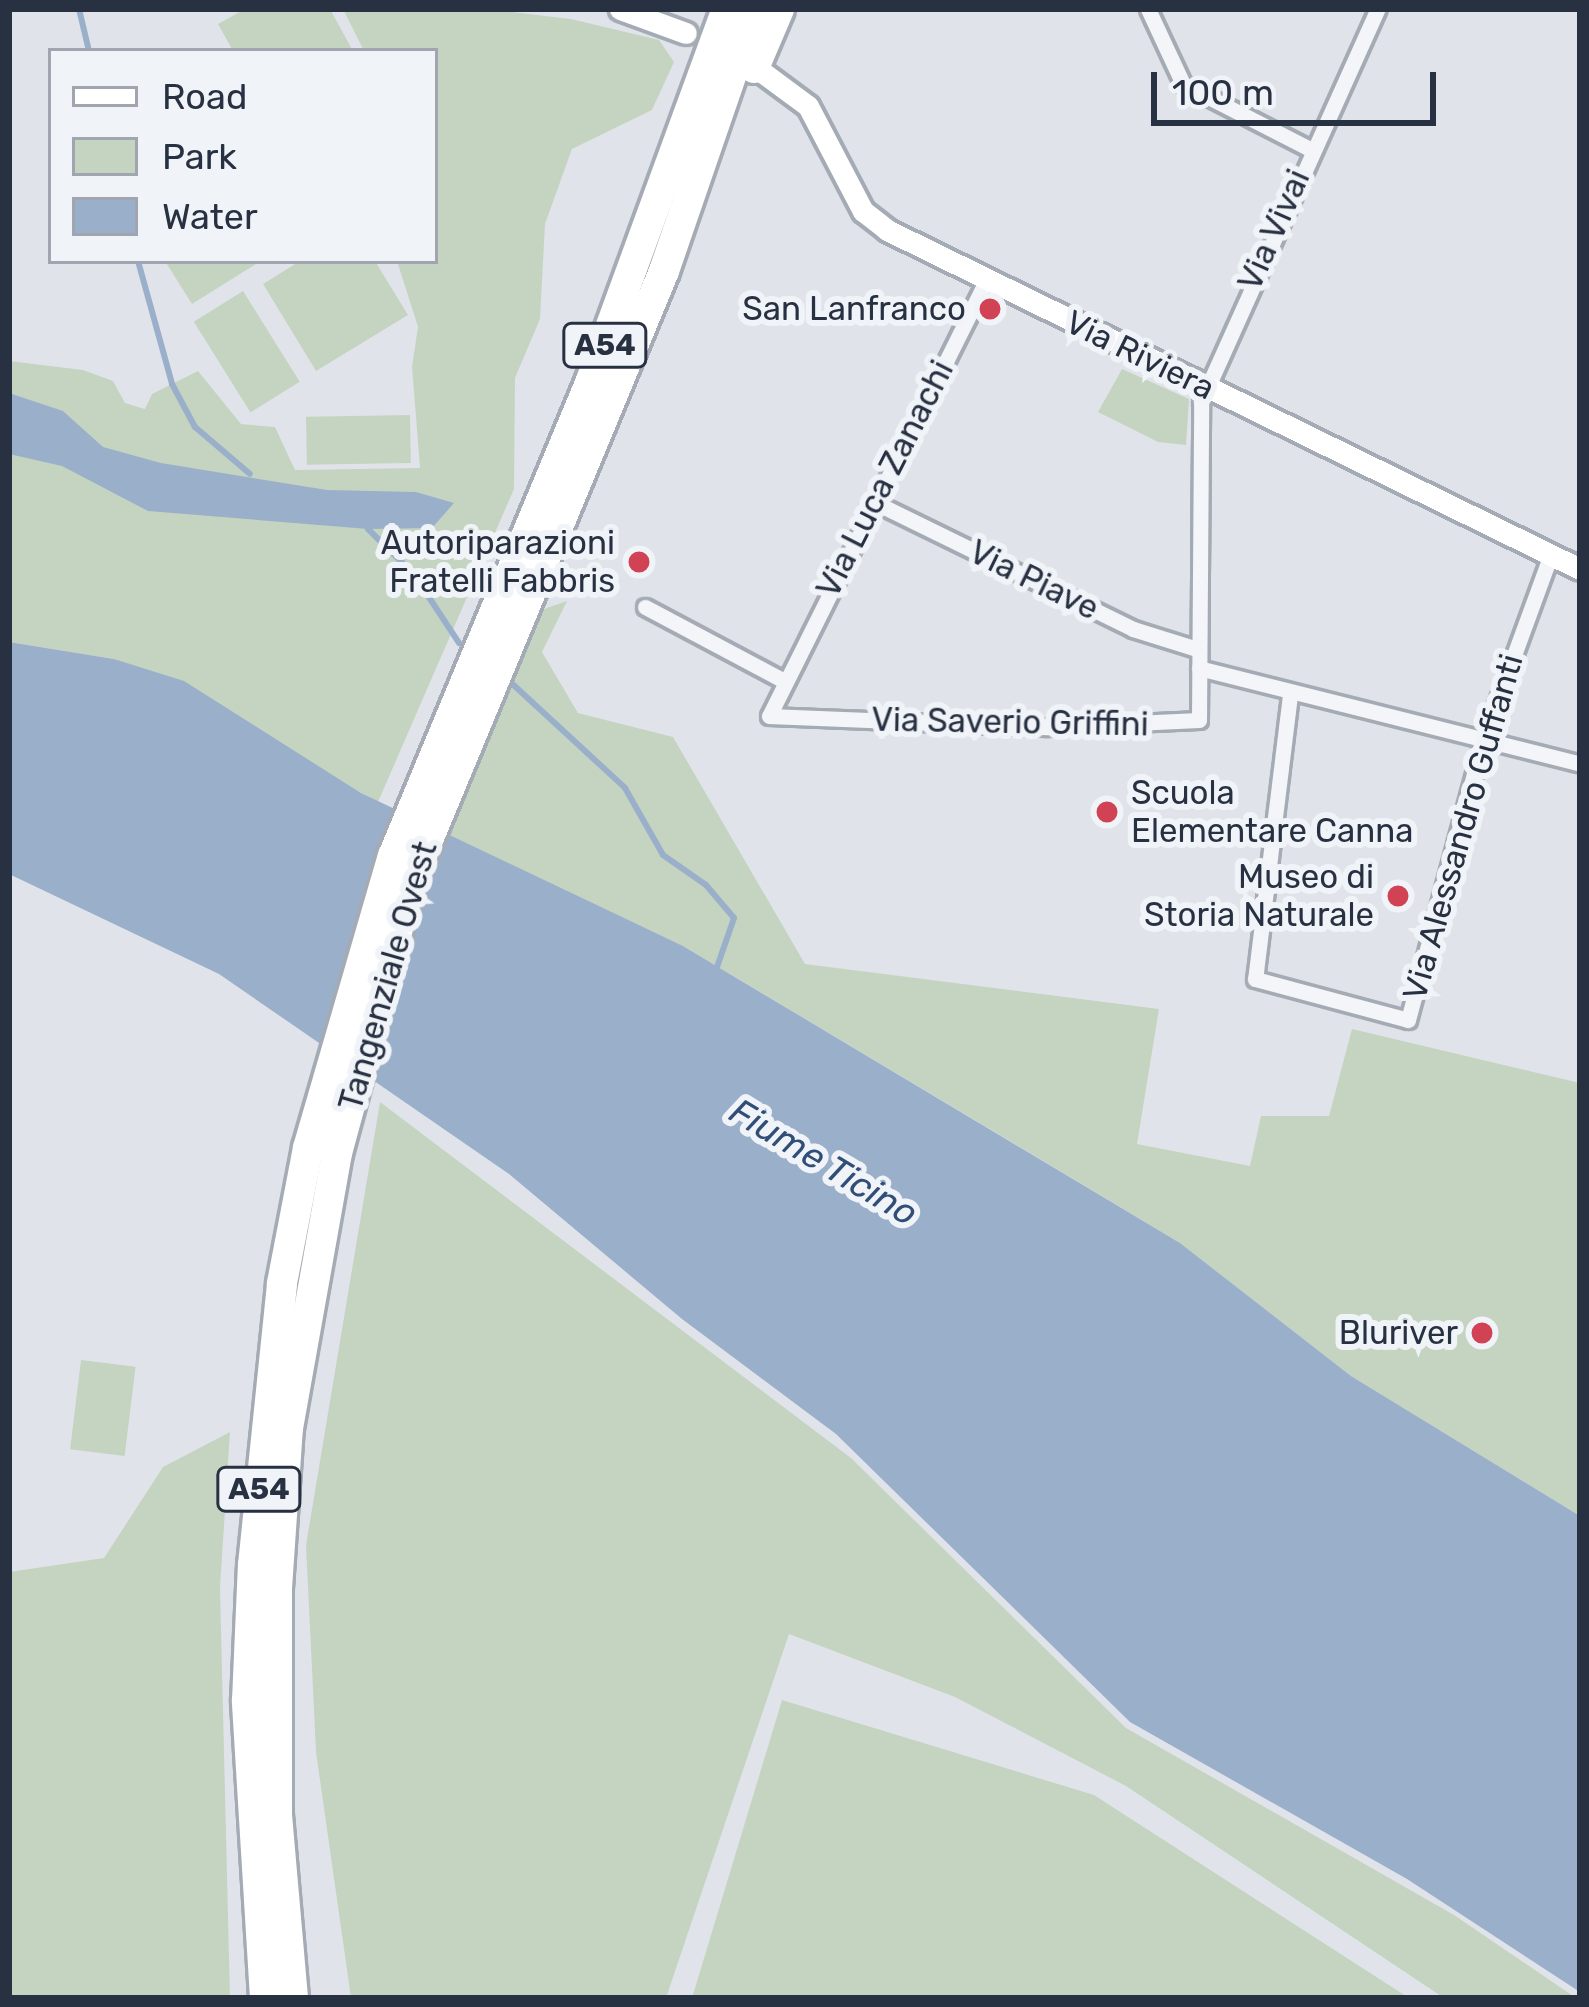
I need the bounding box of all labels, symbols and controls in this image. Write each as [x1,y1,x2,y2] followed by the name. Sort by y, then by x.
[48,48,438,264] legend
[1157,48,1442,122] scale bar
[1172,71,1274,114] text: 100 m
[162,75,247,118] text: Road
[162,135,237,178] text: Park
[1230,163,1318,297] street label: Via Vivai
[162,195,258,238] text: Water
[742,289,966,329] place label: San Lanfranco
[977,296,1003,322] marker: San Lanfranco
[1059,302,1221,408] street label: Via Riviera
[560,321,650,369] road number: A54
[808,354,962,604] street label: Via Luca Zanachi
[381,523,615,601] place label: Autoriparazioni Fratelli Fabbris
[963,532,1105,628] street label: Via Piave
[626,549,652,575] marker: Autoriparazioni Fratelli Fabbris
[1394,649,1532,1005] street label: Via Alessandro Guffanti
[871,700,1149,744] street label: Via Saverio Griffini
[1131,773,1413,851] place label: Scuola Elementare Canna
[1094,799,1120,825] marker: Scuola Elementare Canna
[331,837,445,1115] street label: Tangenziale Ovest
[1144,857,1374,935] place label: Museo di Storia Naturale
[1385,883,1411,909] marker: Museo di Storia Naturale
[722,1089,926,1235] water label: Fiume Ticino
[1339,1313,1458,1353] place label: Bluriver
[1469,1320,1495,1346] marker: Bluriver
[214,1465,304,1513] road number: A54

